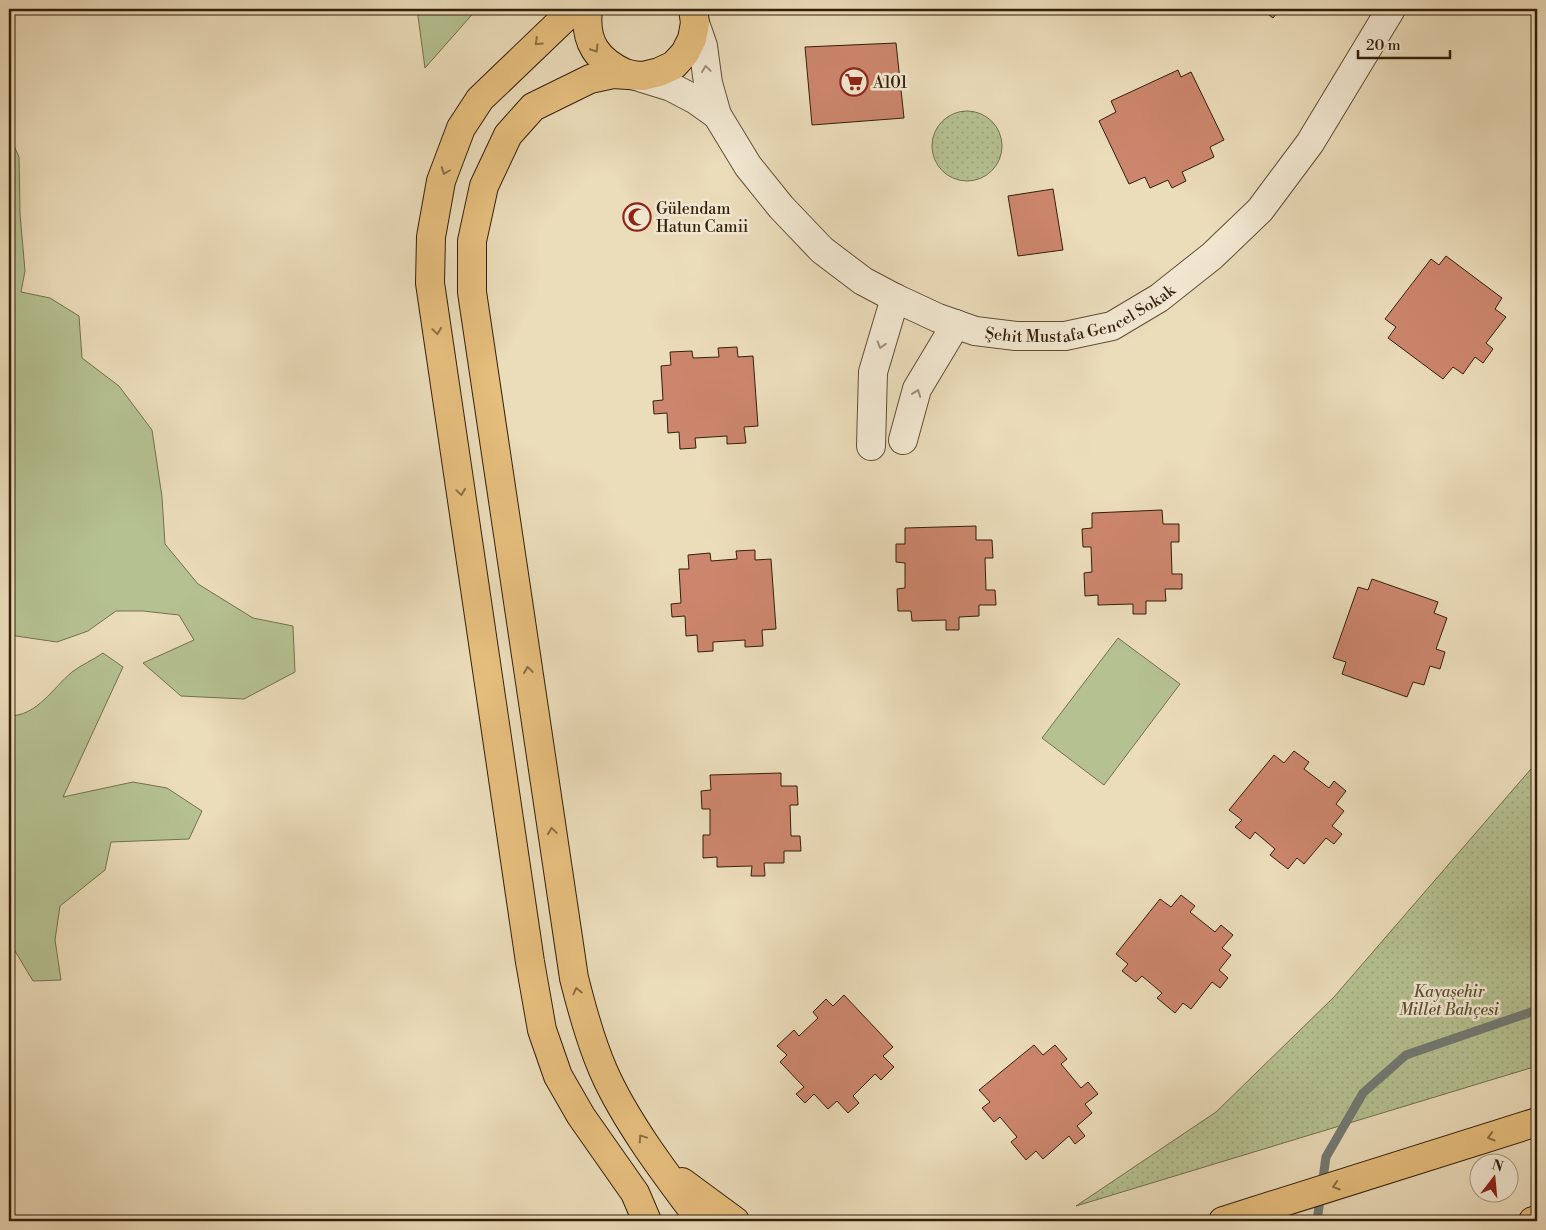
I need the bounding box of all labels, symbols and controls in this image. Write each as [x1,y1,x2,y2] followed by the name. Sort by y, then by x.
[1358,28,1451,60] scale bar
[535,36,544,45] one-way arrow
[1366,36,1401,55] text: 20 m
[589,43,598,52] one-way arrow
[701,65,712,73] one-way arrow
[839,67,869,97] supermarket icon: A101
[872,73,907,93] place label: A101
[441,166,451,175] one-way arrow
[656,199,748,237] place label: Gülendam Hatun Camii
[622,202,652,232] mosque icon: Gülendam Hatun Camii
[984,279,1180,347] street label: Şehit Mustafa Gencel Sokak
[432,327,442,336] one-way arrow
[876,341,886,349] one-way arrow
[911,389,921,398] one-way arrow
[455,488,466,496] one-way arrow
[523,665,534,673] one-way arrow
[547,826,558,834] one-way arrow
[1399,982,1499,1020] park label: Kayaşehir Millet Bahçesi
[572,987,583,996] one-way arrow
[1487,1131,1495,1141] one-way arrow
[639,1135,649,1144] one-way arrow
[1468,1152,1518,1202] north arrow
[1490,1156,1505,1177] text: N
[1332,1180,1340,1190] one-way arrow

